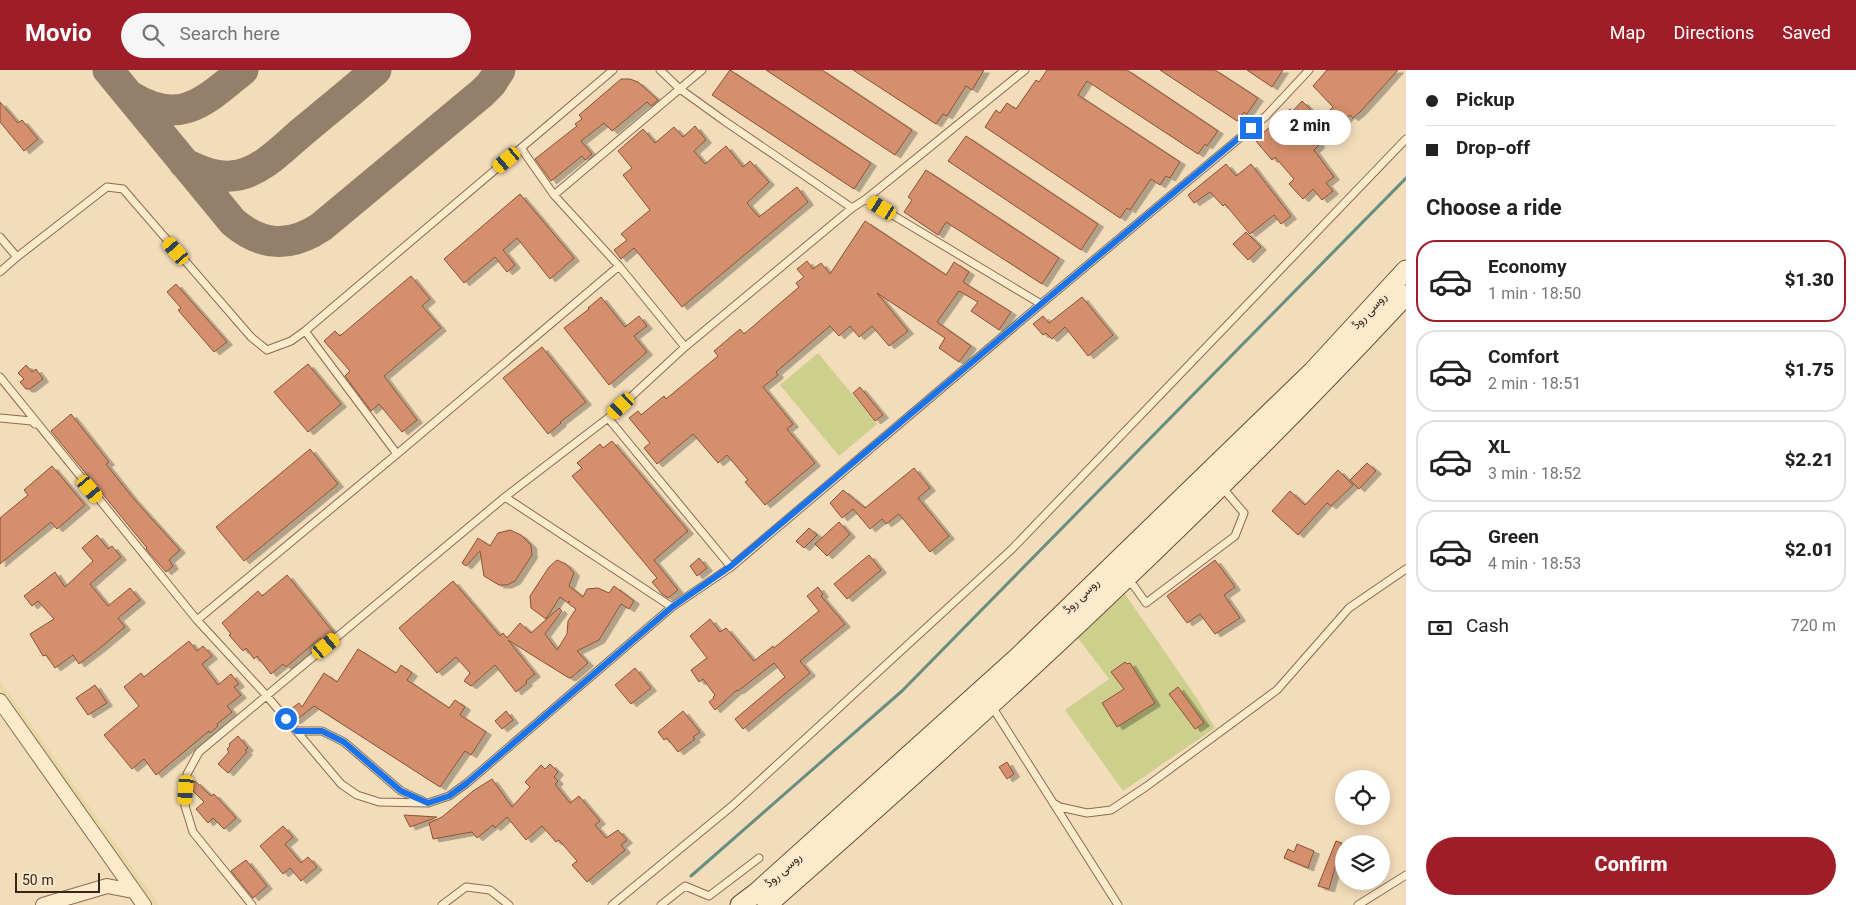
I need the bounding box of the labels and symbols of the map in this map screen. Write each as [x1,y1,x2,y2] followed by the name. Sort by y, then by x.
[1268,110,1351,146] callout: 2 min
[1240,117,1262,139] route end
[490,145,523,175] car
[865,194,898,222] car
[160,235,191,267] car
[1348,289,1392,334] street label: روسی روڈ
[604,390,637,422] car
[74,473,105,505] car
[1059,575,1104,619] street label: روسی روڈ
[309,631,342,661] car
[275,708,297,730] route start
[177,775,194,805] car
[761,849,806,892] street label: روسی روڈ
[15,870,100,893] scale bar

